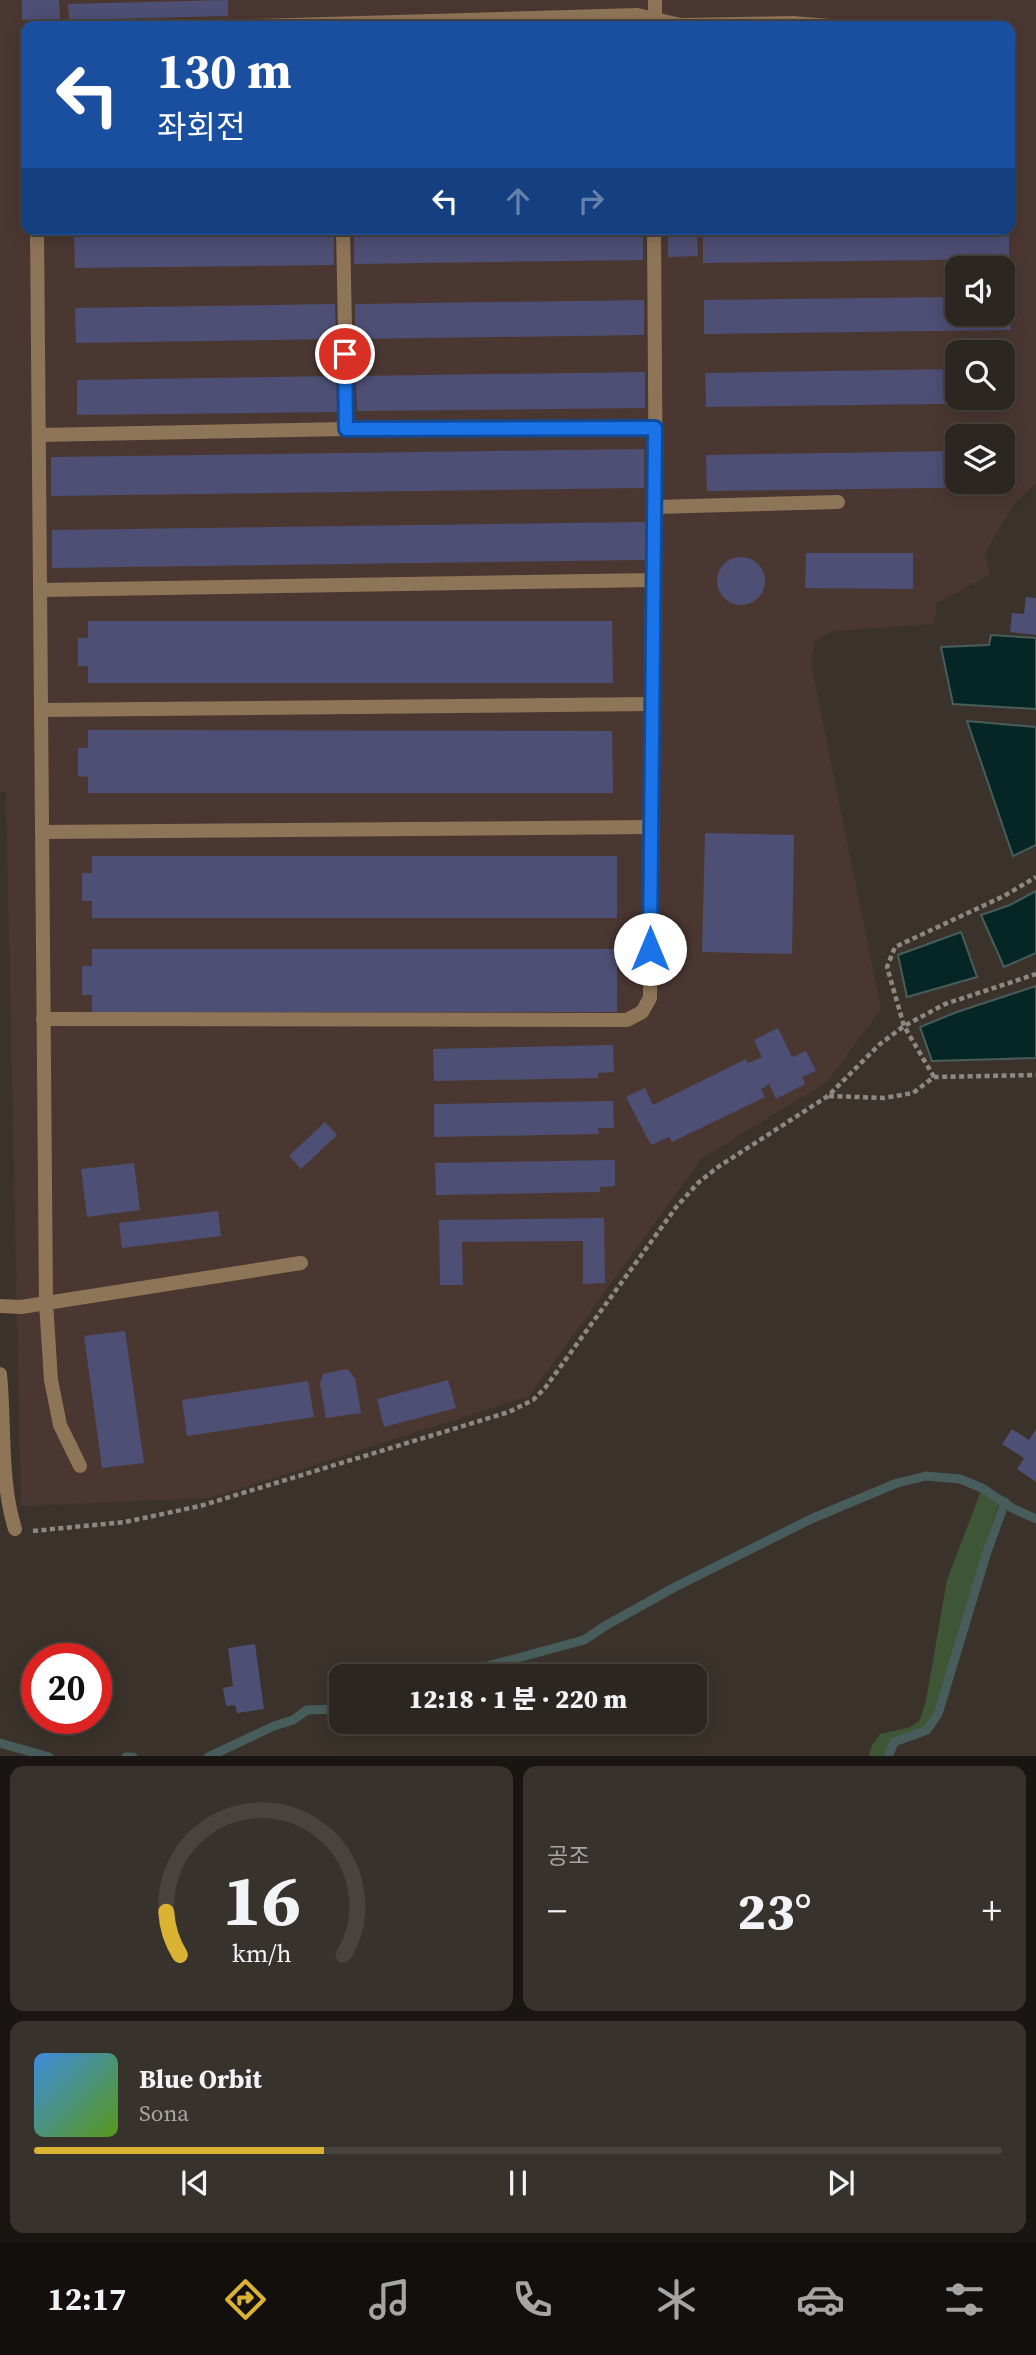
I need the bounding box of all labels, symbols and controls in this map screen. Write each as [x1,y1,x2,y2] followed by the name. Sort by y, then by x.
[157,37,292,104] text: 130 m
[42,49,133,140] icon: left
[157,105,245,149] text: 좌회전
[426,182,464,220] icon: left
[499,182,537,220] icon: ahead
[572,182,610,220] icon: right
[945,256,1015,494] map controls
[945,256,1015,326] button: sound
[315,324,375,384] pin
[326,335,364,373] icon: arrive
[945,340,1015,410] button: search
[945,424,1015,494] button: layers
[613,912,687,986] position arrow
[21,1643,112,1734] speed limit sign: 20
[409,1681,627,1717] text: 12:18 · 1 분 · 220 m
[547,1840,589,1872] text: 공조
[222,1850,301,1949] text: 16
[737,1875,812,1946] text: 23°
[547,1885,567,1937] text: −
[982,1885,1002,1937] text: +
[232,1935,291,1969] text: km/h
[139,2061,262,2097] text: Blue Orbit
[139,2097,189,2129] text: Sona
[176,2164,214,2202] icon: previous
[499,2164,537,2202] icon: pause
[822,2164,860,2202] icon: next
[221,2275,270,2324] icon: directions
[365,2275,414,2324] icon: music
[508,2275,557,2324] icon: phone
[652,2275,701,2324] icon: climate
[796,2275,845,2324] icon: car
[940,2275,989,2324] icon: filters
[47,2277,126,2321] text: 12:17

